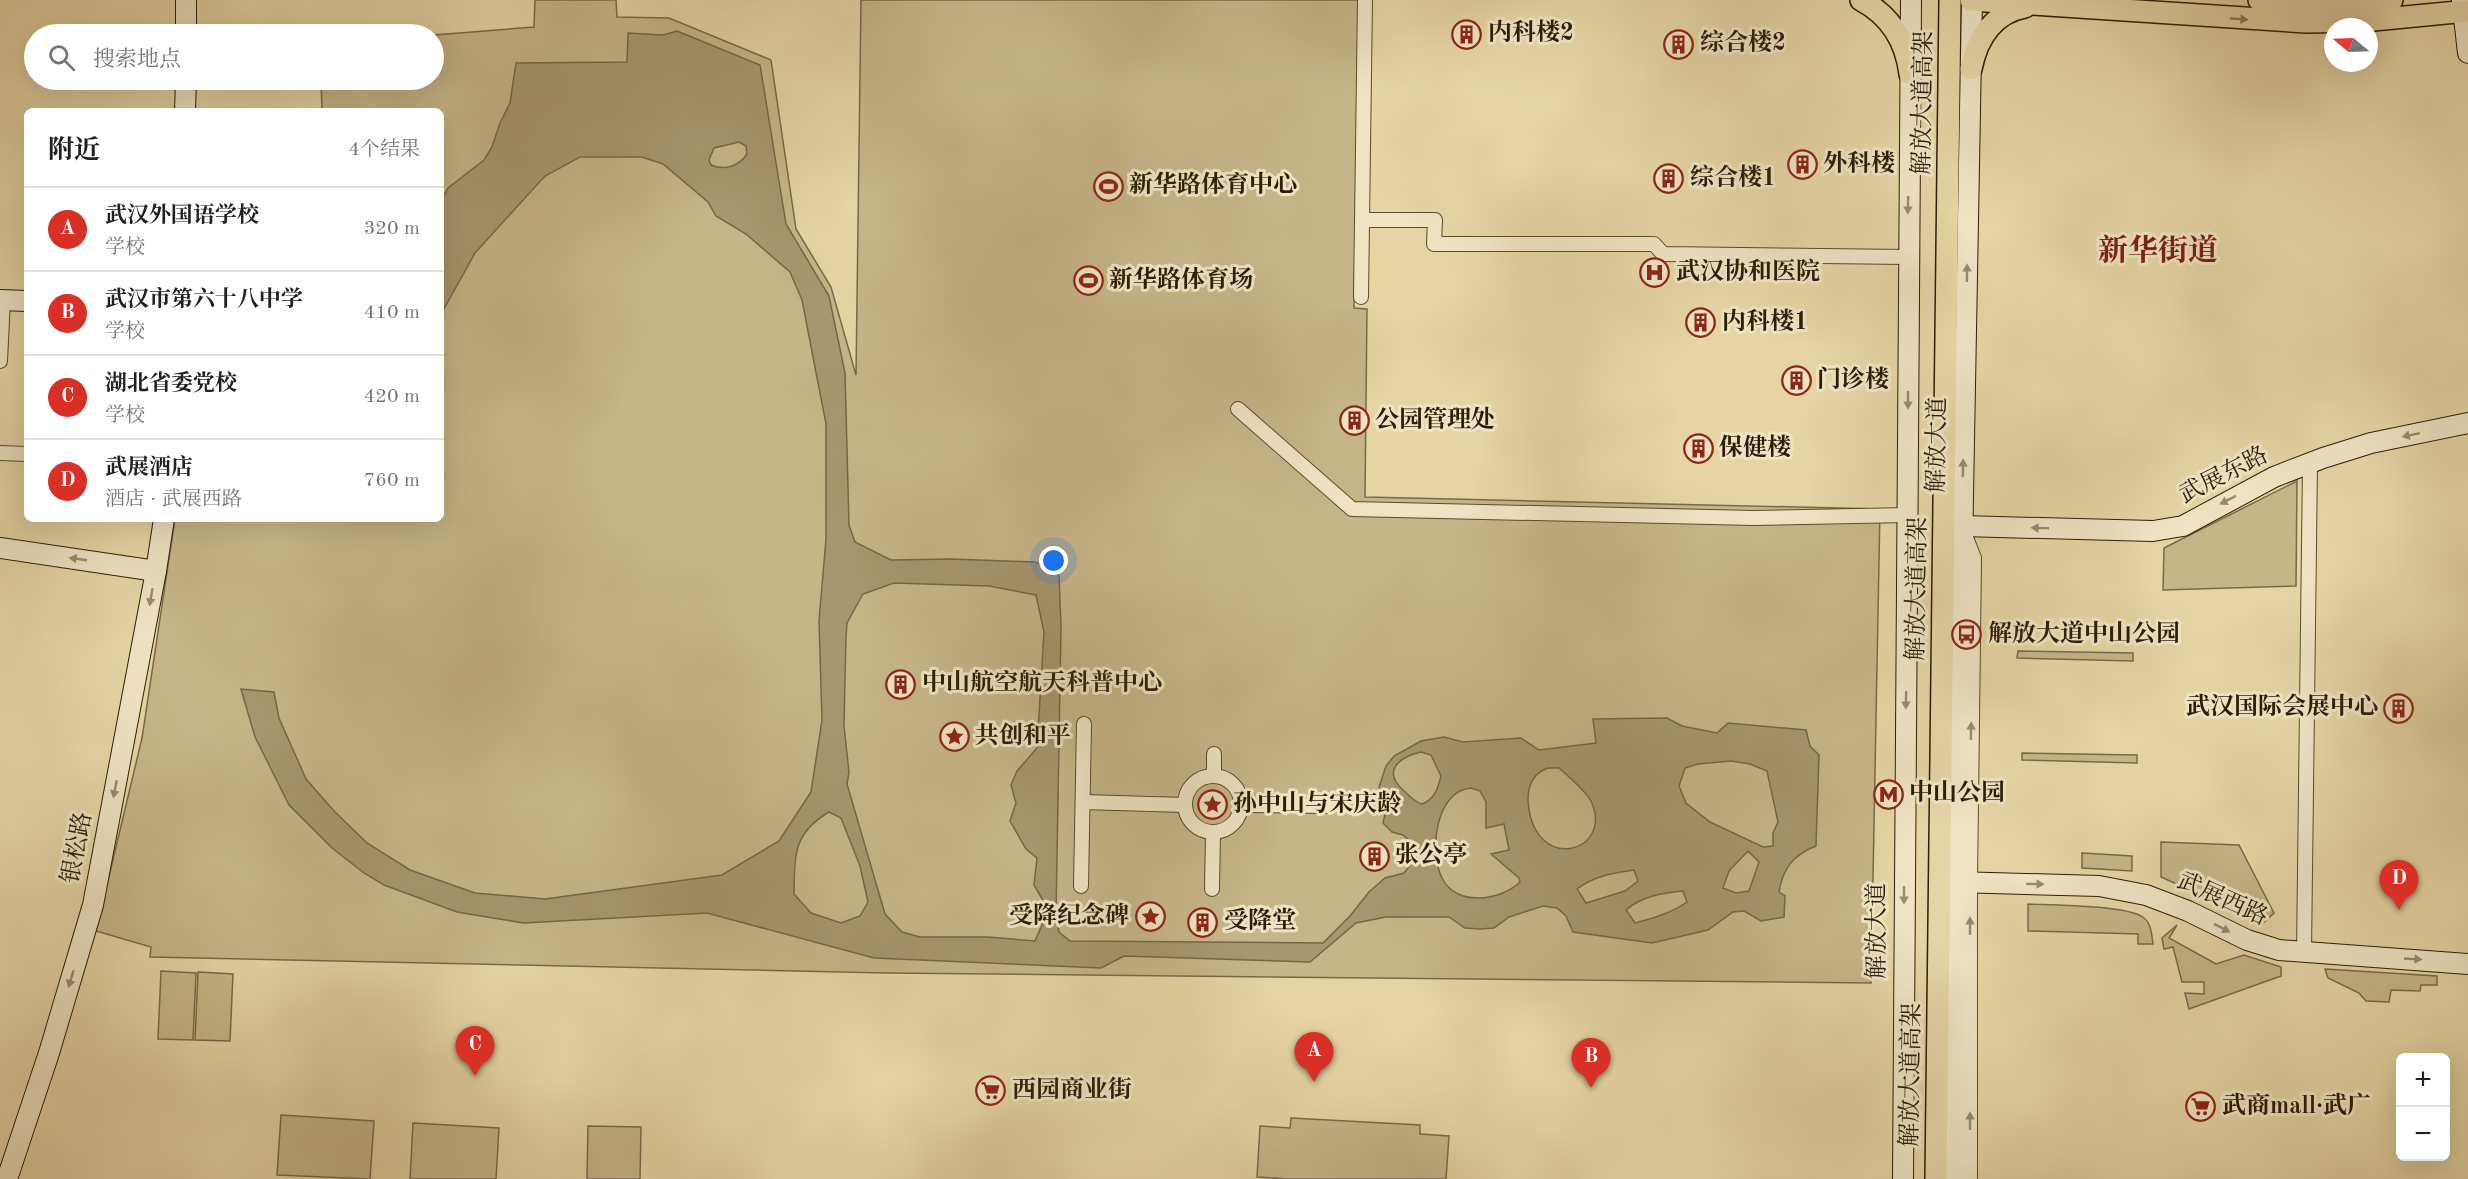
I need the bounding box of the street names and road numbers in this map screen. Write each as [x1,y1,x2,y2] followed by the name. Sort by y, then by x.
[1908,31,1937,175] street label: 解放大道高架
[1922,397,1951,493] street label: 解放大道
[2174,441,2272,508] street label: 武展东路
[1902,517,1931,661] street label: 解放大道高架
[56,810,97,886] street label: 银松路
[2173,867,2272,930] street label: 武展西路
[1863,883,1890,979] street label: 解放大道
[1896,1003,1925,1147] street label: 解放大道高架

